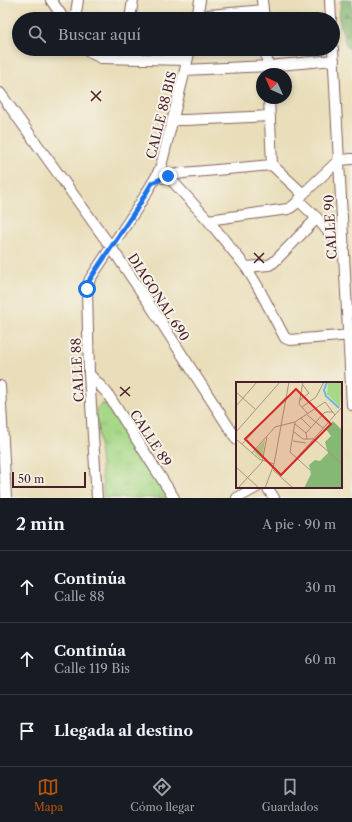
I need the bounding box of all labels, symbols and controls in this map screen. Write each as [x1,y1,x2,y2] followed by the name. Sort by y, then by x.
[12,12,340,56] search box
[26,23,48,45] icon: search
[58,25,141,44] text: Buscar aquí
[256,68,292,104] north arrow
[142,69,180,160] street label: CALLE 88 BIS
[159,167,177,185] route end
[320,194,340,260] street label: CALLE 90
[125,250,193,344] street label: DIAGONAL 690
[78,280,96,298] route start
[67,337,87,403] street label: CALLE 88
[236,382,342,488] inset map
[127,407,175,469] street label: CALLE 89
[12,470,86,489] scale bar
[18,472,44,486] text: 50 m
[16,514,65,534] text: 2 min
[262,516,336,532] text: A pie · 90 m
[54,569,126,588] text: Continúa
[16,576,38,598] icon: ahead
[305,579,336,595] text: 30 m
[54,588,105,604] text: Calle 88
[54,641,126,660] text: Continúa
[16,648,38,670] icon: ahead
[305,651,336,667] text: 60 m
[54,660,130,676] text: Calle 119 Bis
[16,720,38,742] icon: arrive
[54,721,193,740] text: Llegada al destino
[34,776,63,814] tab: Mapa
[130,776,194,814] tab: Cómo llegar
[262,776,318,814] tab: Guardados

